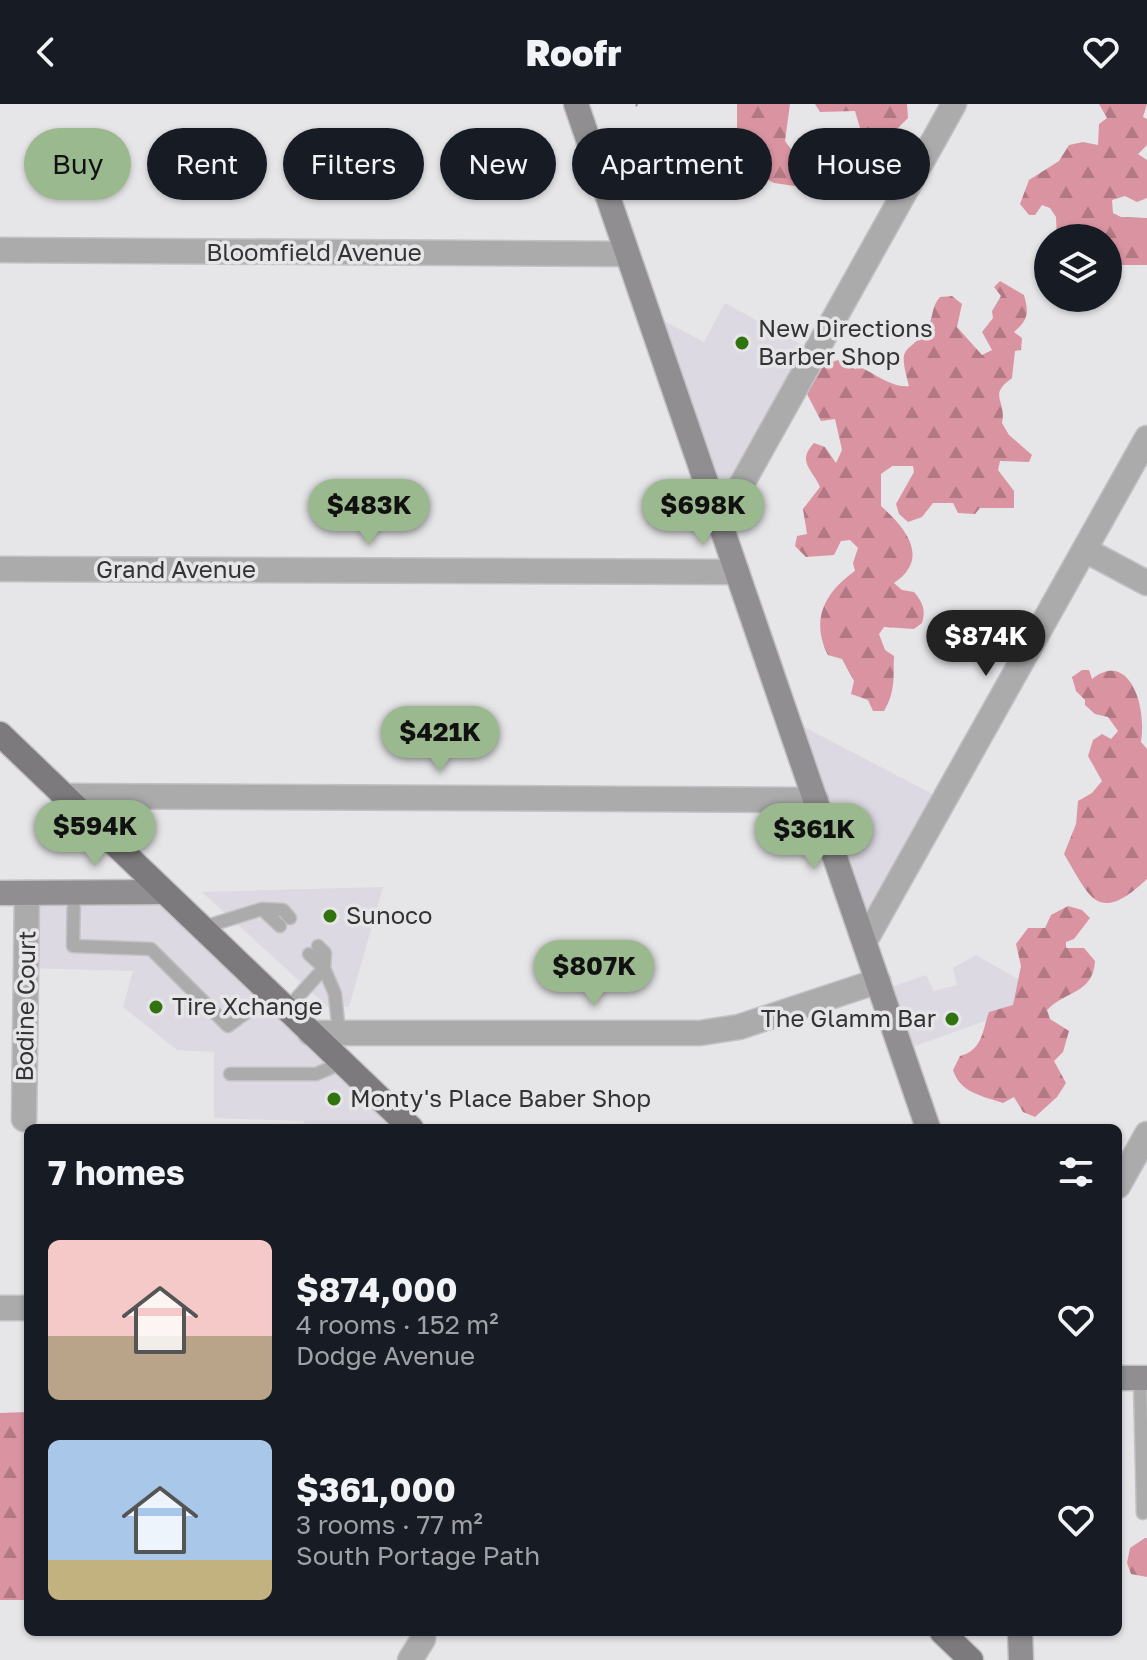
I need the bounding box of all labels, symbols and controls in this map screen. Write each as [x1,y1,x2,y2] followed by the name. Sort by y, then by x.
[24,30,68,74] icon: back
[1079,30,1123,74] icon: heart
[526,31,621,74] text: Roofr
[24,128,131,200] chip: Buy
[147,128,267,200] chip: Rent
[283,128,424,200] chip: Filters
[440,128,556,200] chip: New
[572,128,772,200] chip: Apartment
[788,128,930,200] chip: House
[1034,224,1122,312] map controls
[1034,224,1122,312] button: layers
[206,237,422,266] street label: Bloomfield Avenue
[758,313,933,370] place label: New Directions Barber Shop
[733,334,751,352] marker: New Directions Barber Shop
[313,479,425,547] pin: $483K
[647,479,759,547] pin: $698K
[326,489,412,520] text: $483K
[660,489,746,520] text: $698K
[96,554,256,583] street label: Grand Avenue
[930,610,1042,678] pin: $874K
[944,620,1028,651] text: $874K
[384,706,496,774] pin: $421K
[399,716,481,747] text: $421K
[39,800,151,868] pin: $594K
[758,803,870,871] pin: $361K
[53,810,137,841] text: $594K
[773,813,855,844] text: $361K
[346,900,433,929] place label: Sunoco
[321,907,339,925] marker: Sunoco
[9,930,40,1082] street label: Bodine Court
[538,940,650,1008] pin: $807K
[552,950,636,981] text: $807K
[172,991,323,1020] place label: Tire Xchange
[147,998,165,1016] marker: Tire Xchange
[761,1003,936,1032] place label: The Glamm Bar
[943,1010,961,1028] marker: The Glamm Bar
[350,1083,651,1112] place label: Monty's Place Baber Shop
[325,1090,343,1108] marker: Monty's Place Baber Shop
[1054,1150,1098,1194] icon: filters
[48,1152,185,1192] text: 7 homes
[296,1269,458,1309] text: $874,000
[112,1272,208,1368] icon: home
[1054,1298,1098,1342] icon: heart
[296,1309,499,1340] text: 4 rooms · 152 m²
[296,1340,475,1371] text: Dodge Avenue
[296,1469,456,1509] text: $361,000
[112,1472,208,1568] icon: home
[1054,1498,1098,1542] icon: heart
[296,1509,483,1540] text: 3 rooms · 77 m²
[296,1540,540,1571] text: South Portage Path

